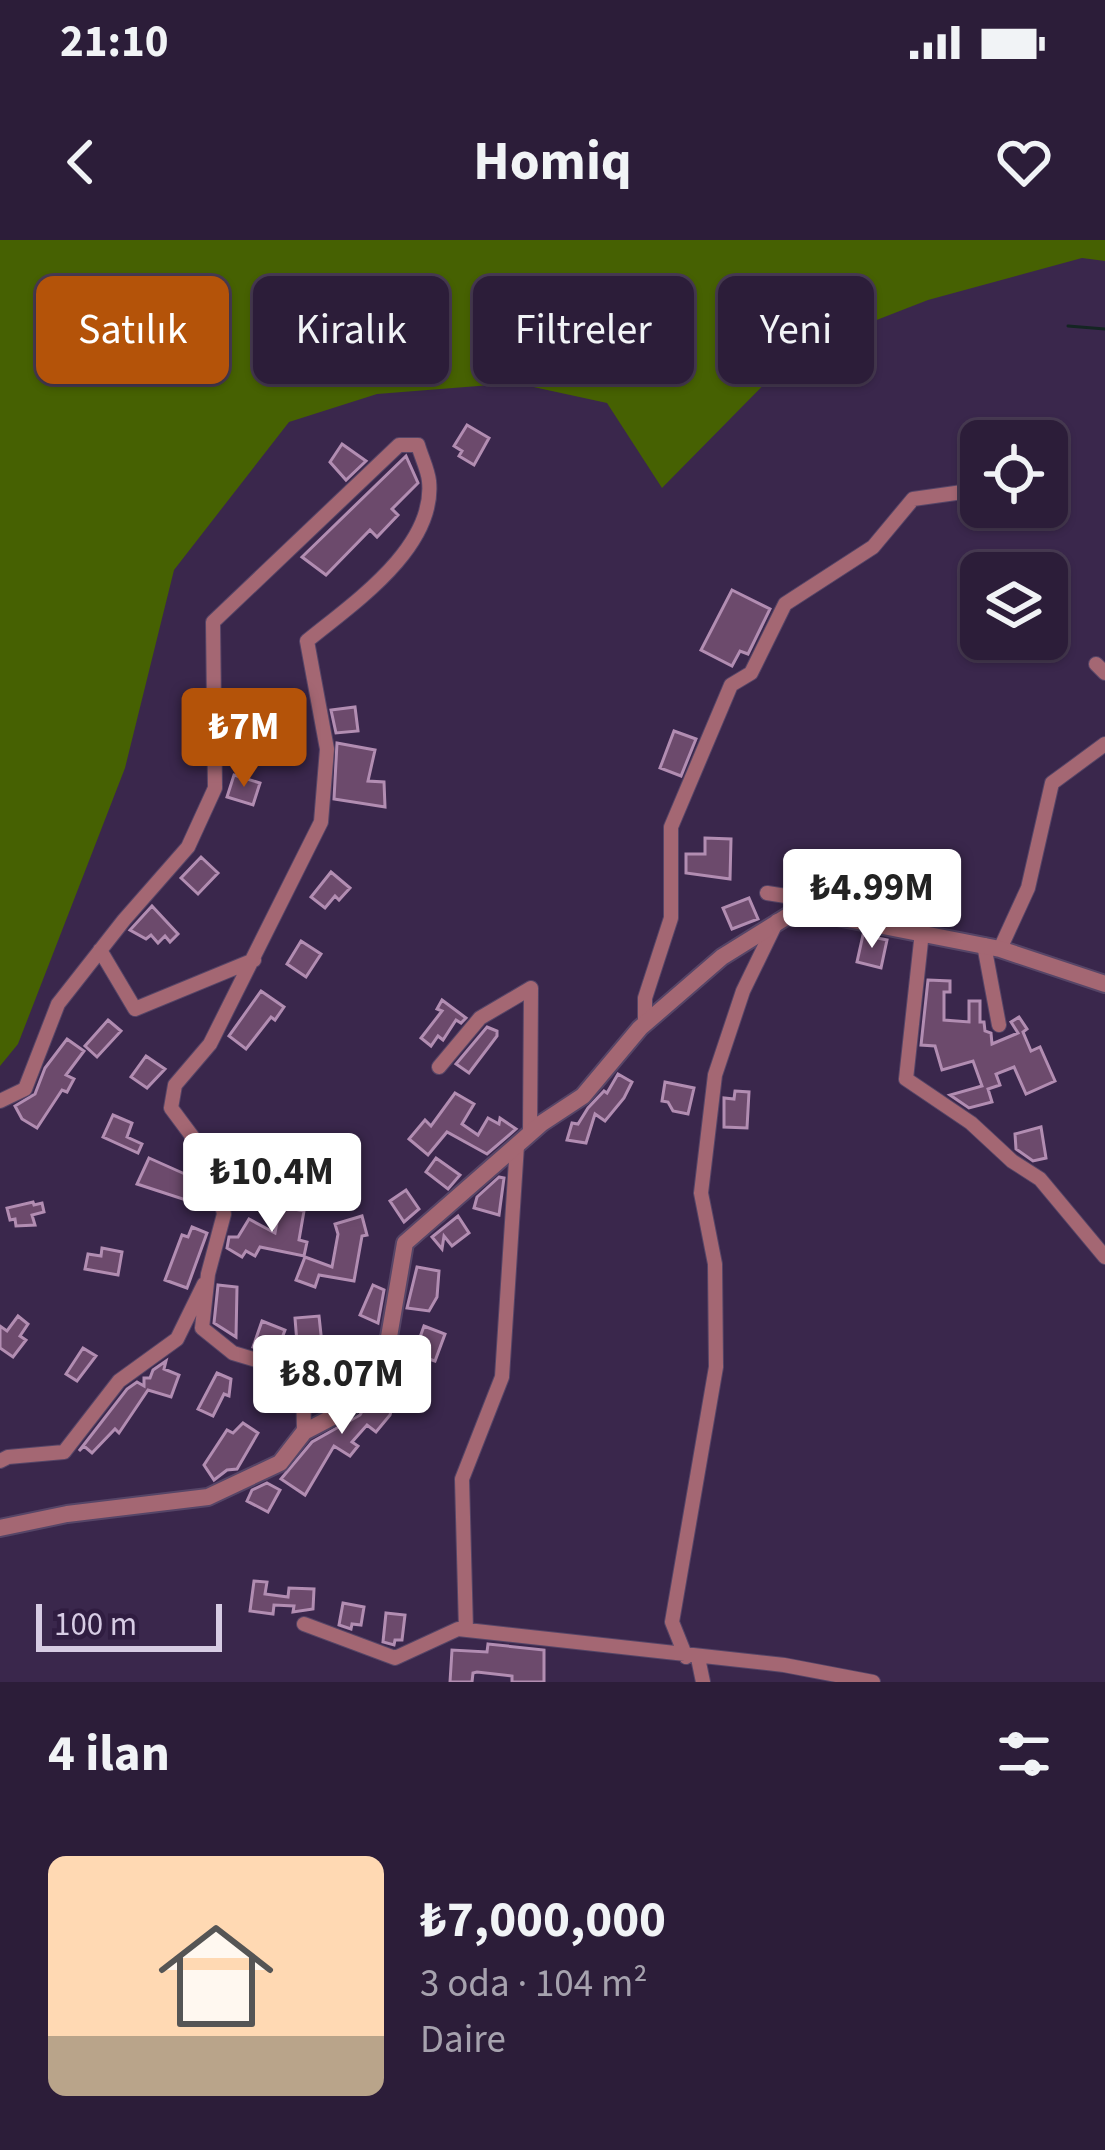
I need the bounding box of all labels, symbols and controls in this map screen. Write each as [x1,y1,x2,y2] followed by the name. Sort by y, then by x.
[60,10,169,74] text: 21:10
[473,124,632,201] text: Homiq
[48,129,114,195] icon: back
[991,129,1057,195] icon: heart
[36,276,229,384] chip: Satılık
[253,276,449,384] chip: Kiralık
[473,276,694,384] chip: Filtreler
[718,276,874,384] chip: Yeni
[960,420,1068,660] map controls
[960,420,1068,528] button: locate
[960,552,1068,660] button: layers
[186,688,302,790] pin: ₺7M
[209,699,279,755] text: ₺7M
[774,849,970,951] pin: ₺4.99M
[810,860,934,916] text: ₺4.99M
[174,1133,370,1235] pin: ₺10.4M
[210,1144,334,1200] text: ₺10.4M
[244,1335,440,1437] pin: ₺8.07M
[280,1346,404,1402] text: ₺8.07M
[36,1598,222,1651] scale bar
[54,1601,137,1648] text: 100 m
[48,1718,170,1790] text: 4 ilan
[991,1721,1057,1787] icon: filters
[420,1884,666,1956] text: ₺7,000,000
[144,1904,288,2048] icon: home
[420,1956,648,2012] text: 3 oda · 104 m²
[420,2012,506,2068] text: Daire

